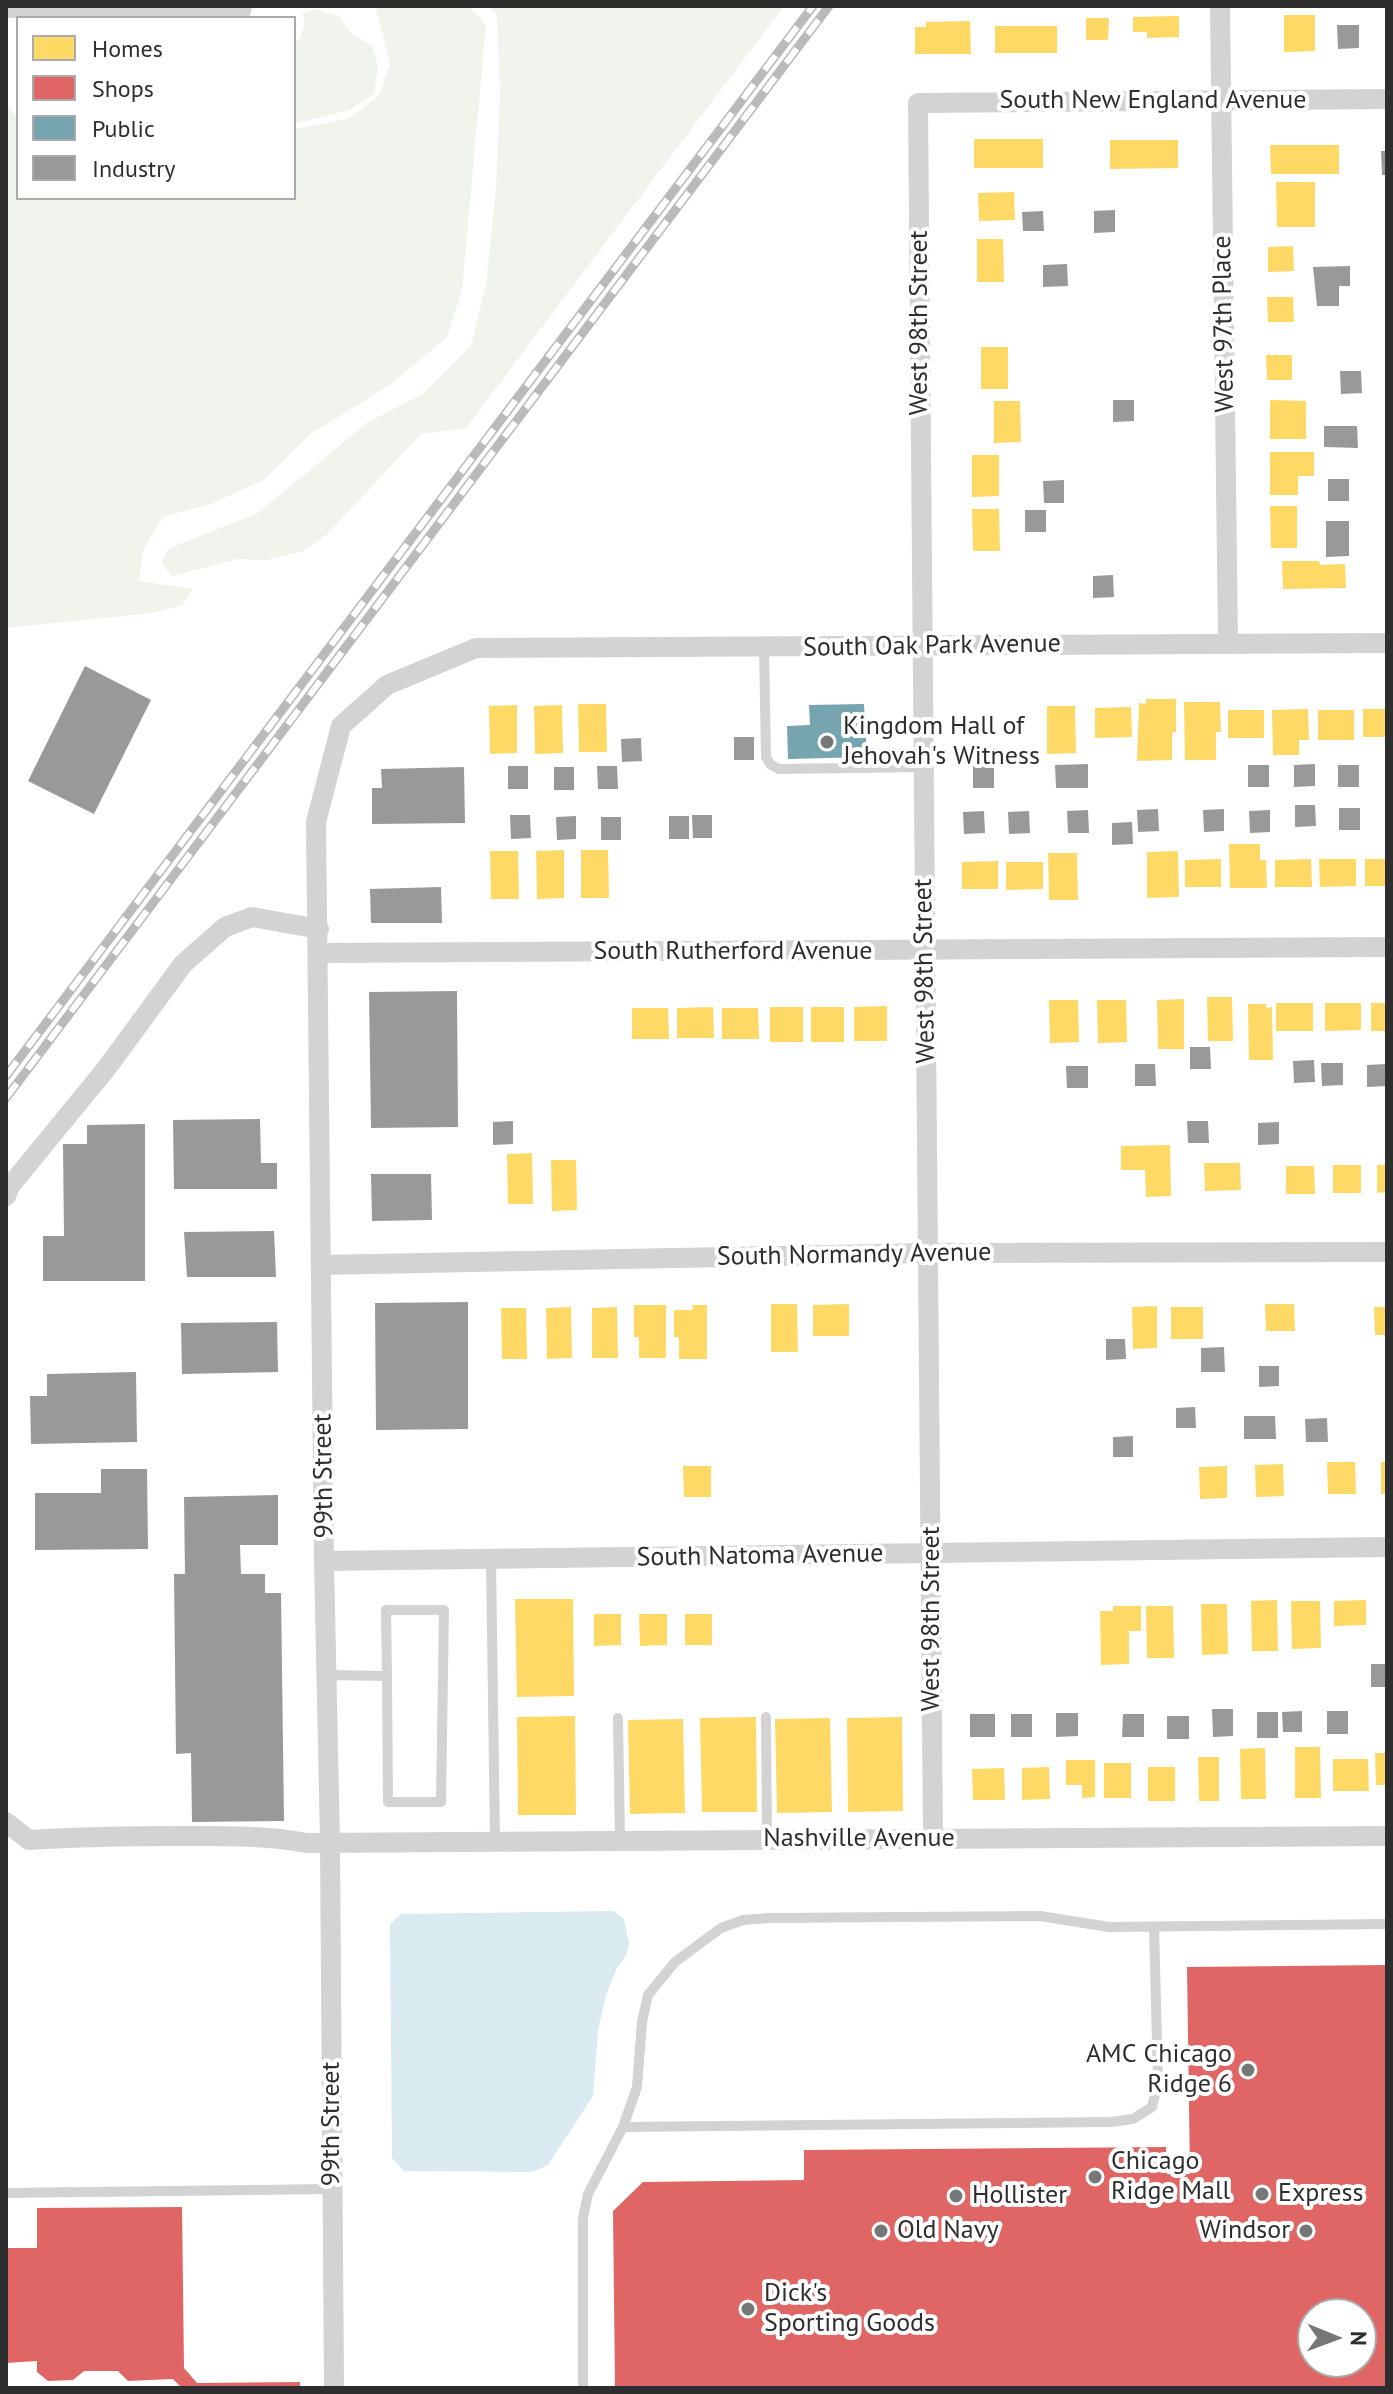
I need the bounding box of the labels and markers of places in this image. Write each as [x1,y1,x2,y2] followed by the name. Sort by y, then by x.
[843,711,1040,772] place label: Kingdom Hall of Jehovah's Witness
[818,733,836,751] marker: Kingdom Hall of Jehovah's Witness
[1086,2039,1232,2100] place label: AMC Chicago Ridge 6
[1239,2061,1257,2079] marker: AMC Chicago Ridge 6
[1111,2146,1230,2208] place label: Chicago Ridge Mall
[1086,2168,1104,2186] marker: Chicago Ridge Mall
[1278,2178,1363,2210] place label: Express
[972,2180,1067,2212] place label: Hollister
[1253,2185,1271,2203] marker: Express
[947,2187,965,2205] marker: Hollister
[897,2215,999,2247] place label: Old Navy
[1200,2215,1290,2247] place label: Windsor
[872,2222,890,2240] marker: Old Navy
[1297,2222,1315,2240] marker: Windsor
[764,2278,935,2340] place label: Dick's Sporting Goods
[739,2300,757,2318] marker: Dick's Sporting Goods

